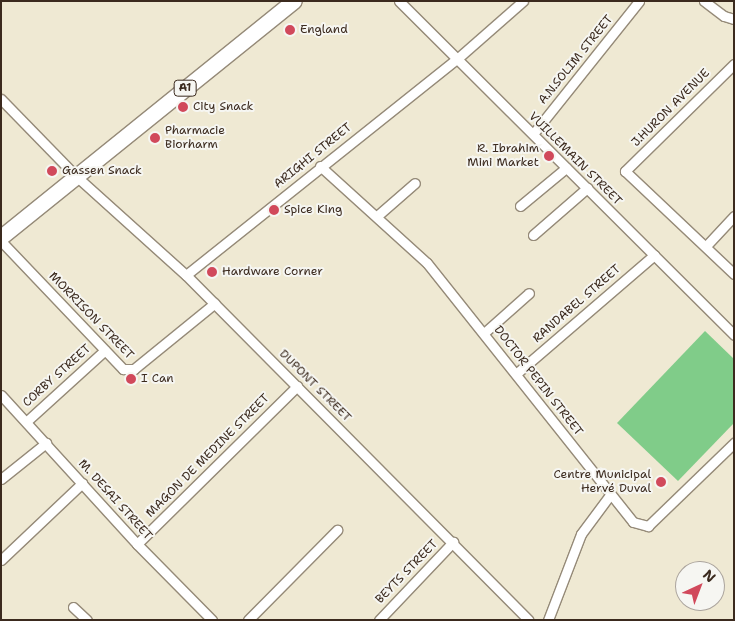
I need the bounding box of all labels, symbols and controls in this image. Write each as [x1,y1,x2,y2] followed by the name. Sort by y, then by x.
[536,13,616,107] street label: A.N.SOLIM STREET
[300,23,348,37] place label: England
[284,24,296,36] marker: England
[629,66,713,150] street label: J.HURON AVENUE
[172,80,198,96] road number: A1
[193,100,253,114] place label: City Snack
[177,101,189,113] marker: City Snack
[525,109,625,209] street label: VUILLEMAIN STREET
[271,120,355,192] street label: ARIGHI STREET
[165,124,225,152] place label: Pharmacie Biorharm
[149,132,161,144] marker: Pharmacie Biorharm
[467,142,539,170] place label: R. Ibrahim Mini Market
[543,150,555,162] marker: R. Ibrahim Mini Market
[62,164,142,178] place label: Gassen Snack
[46,165,58,177] marker: Gassen Snack
[284,203,342,217] place label: Spice King
[268,204,280,216] marker: Spice King
[530,262,624,346] street label: RANDABEL STREET
[222,265,323,279] place label: Hardware Corner
[206,266,218,278] marker: Hardware Corner
[46,269,136,363] street label: MORRISON STREET
[491,323,585,439] street label: DOCTOR PEPIN STREET
[20,342,94,410] street label: CORBY STREET
[276,347,354,425] street label: DUPONT STREET
[141,372,174,386] place label: I Can
[125,373,137,385] marker: I Can
[143,391,273,521] street label: MAGON DE MEDINE STREET
[75,457,155,543] street label: M. DESAI STREET
[553,468,651,496] place label: Centre Municipal Hervé Duval
[655,476,667,488] marker: Centre Municipal Hervé Duval
[373,537,441,607] street label: BEYTS STREET
[675,561,725,611] north arrow
[699,565,720,586] text: N

